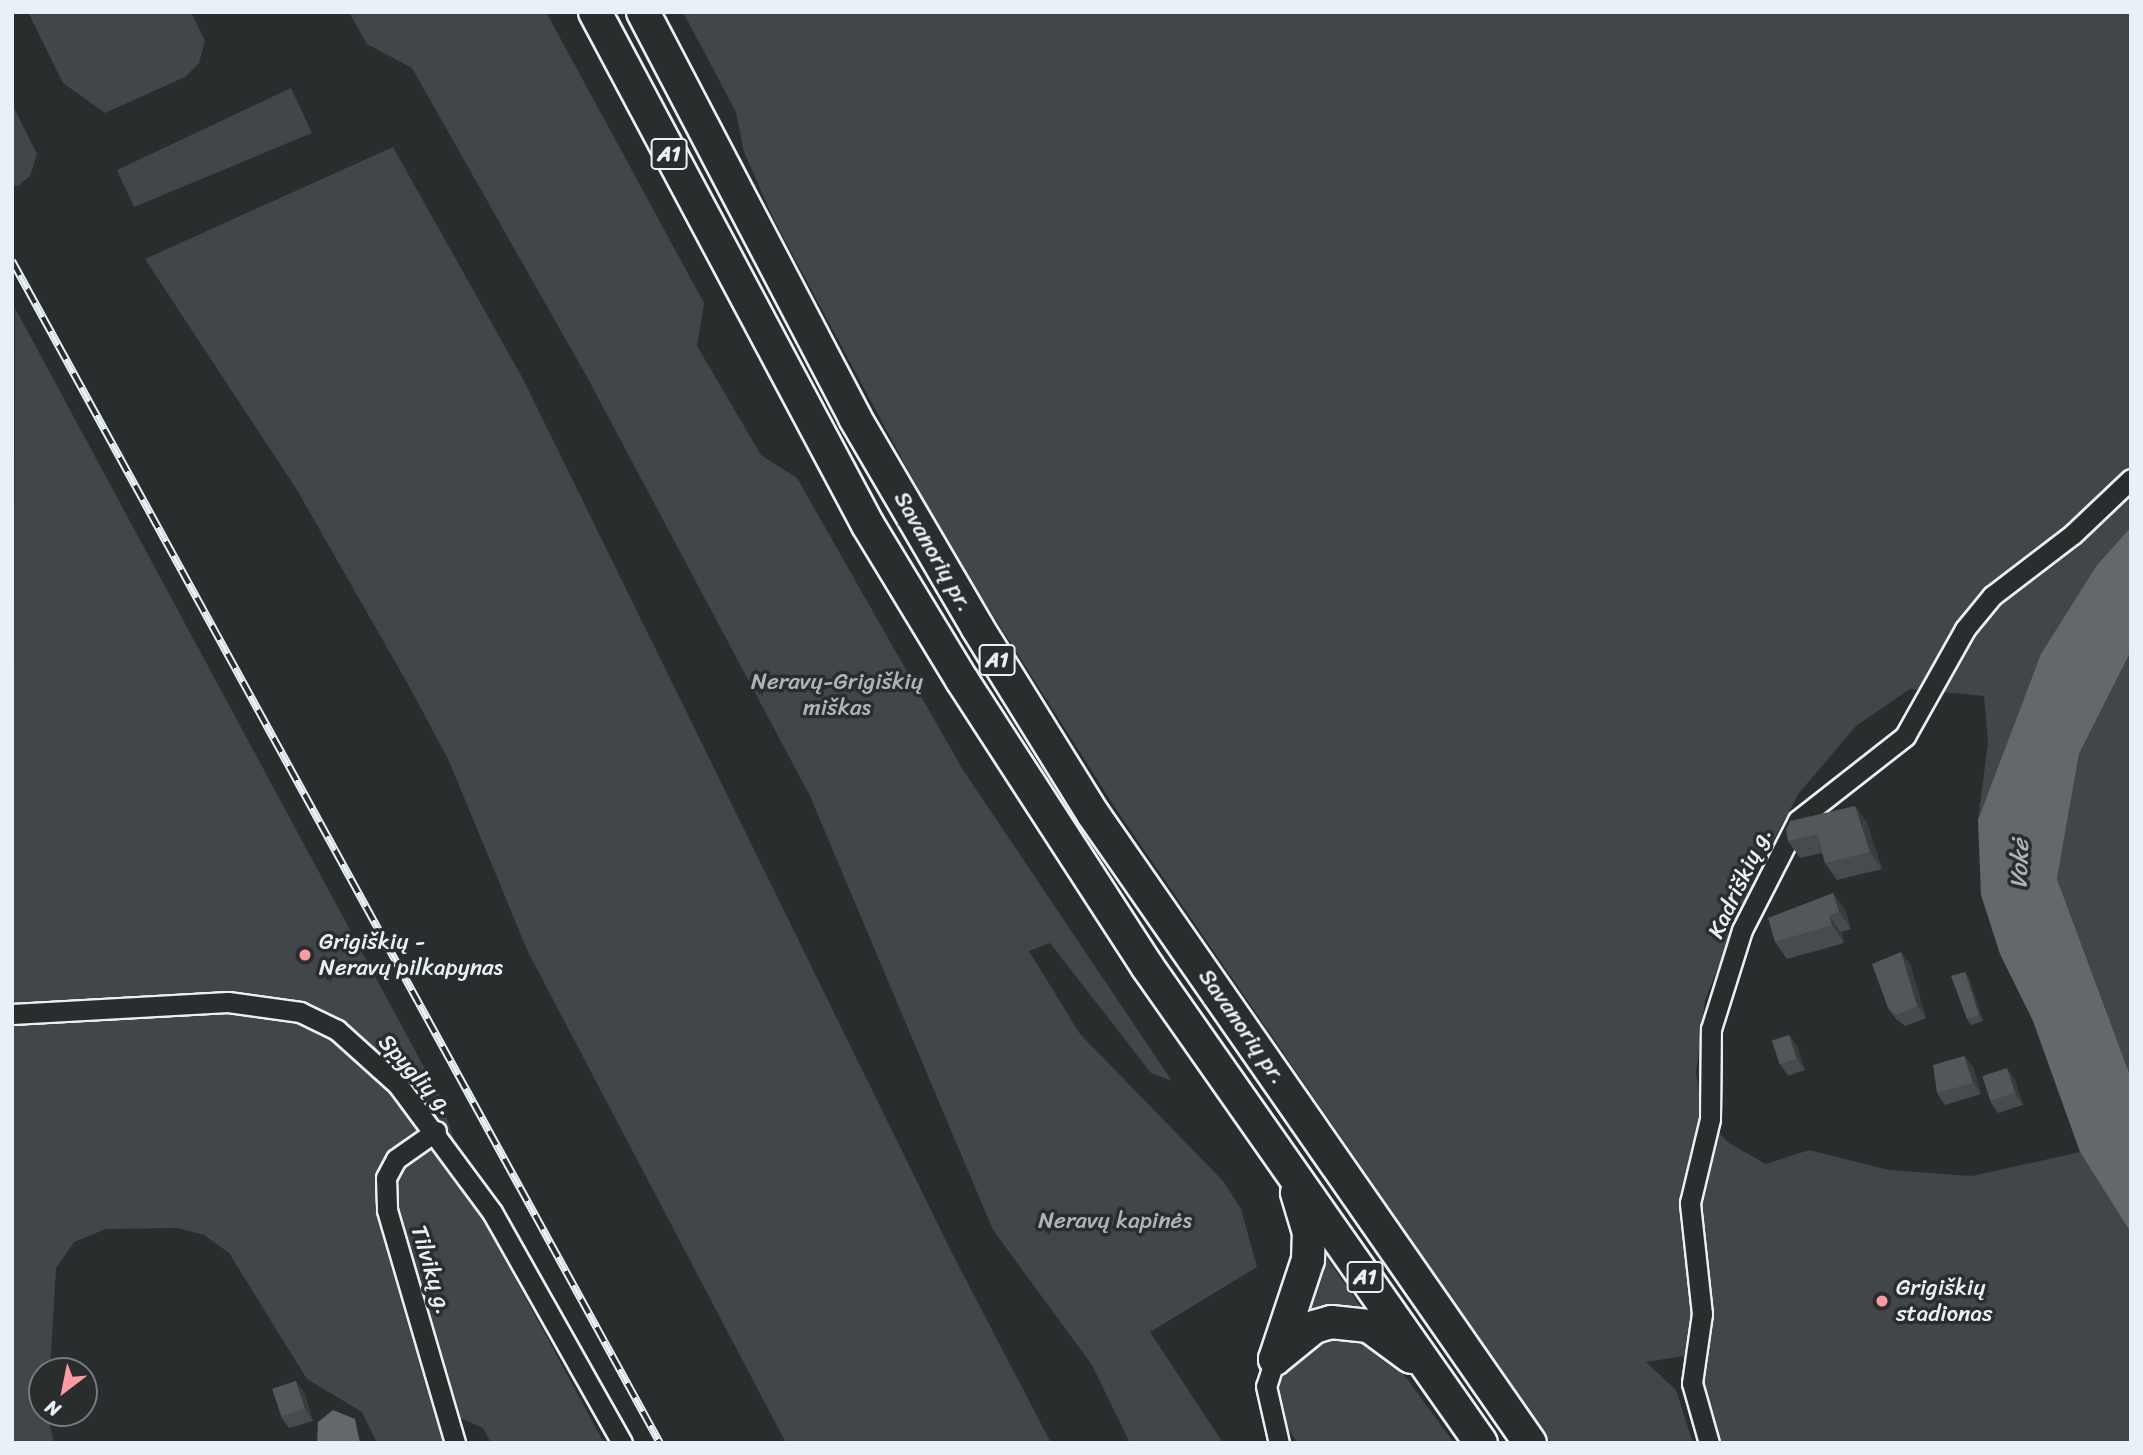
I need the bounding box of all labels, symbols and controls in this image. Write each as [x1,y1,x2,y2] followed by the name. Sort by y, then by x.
[650,136,688,172] road number: A1
[887,487,979,617] street label: Savanorių pr.
[978,642,1016,678] road number: A1
[751,668,923,722] park label: Neravų-Grigiškių miškas
[1702,823,1778,943] street label: Kadriškių g.
[2005,839,2035,889] water label: Vokė
[319,928,504,982] place label: Grigiškių - Neravų pilkapynas
[297,947,313,963] marker: Grigiškių - Neravų pilkapynas
[1192,964,1292,1090] street label: Savanorių pr.
[372,1029,460,1121] street label: Spyglių g.
[1038,1207,1192,1235] park label: Neravų kapinės
[404,1222,458,1318] street label: Tilvikų g.
[1346,1260,1384,1294] road number: A1
[1896,1274,1993,1328] place label: Grigiškių stadionas
[1874,1293,1890,1309] marker: Grigiškių stadionas
[28,1357,98,1427] north arrow
[38,1391,67,1426] text: N

